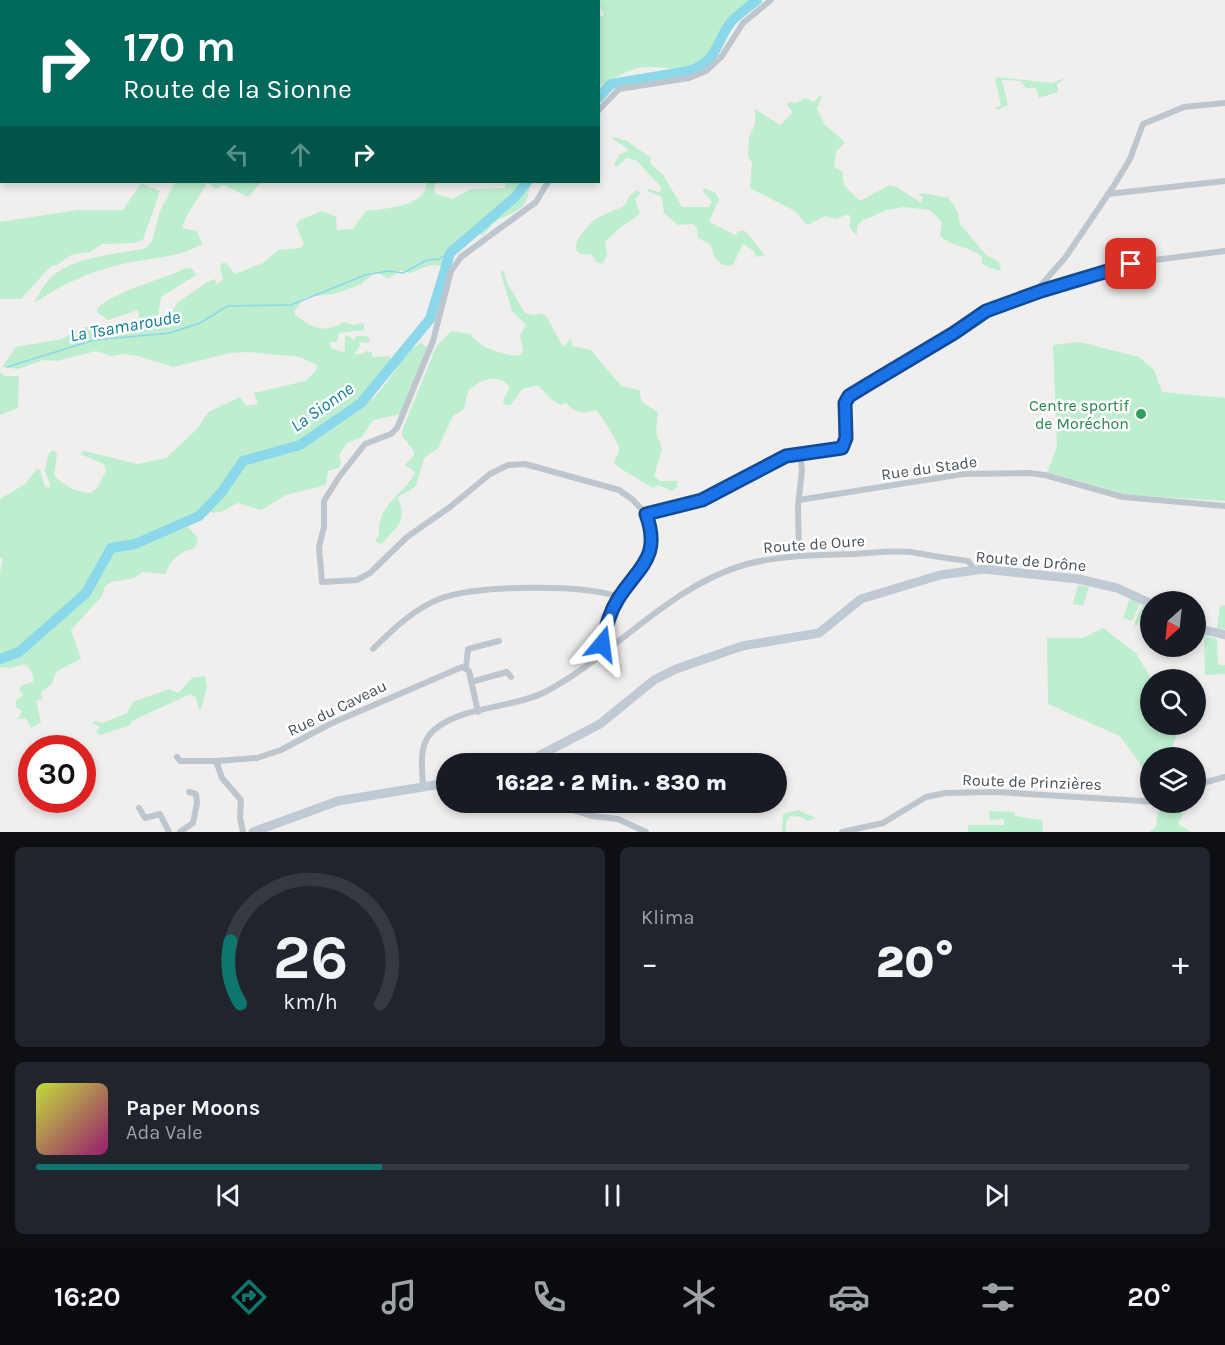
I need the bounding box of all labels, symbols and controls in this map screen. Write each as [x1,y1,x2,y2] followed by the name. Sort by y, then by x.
[123,22,236,72] text: 170 m
[24,24,102,102] icon: right
[123,73,352,105] text: Route de la Sionne
[221,138,254,171] icon: left
[284,138,317,171] icon: ahead
[347,138,380,171] icon: right
[1105,238,1156,289] pin
[1114,247,1147,280] icon: arrive
[68,305,182,347] water label: La Tsamaroude
[286,377,358,437] water label: La Sionne
[1029,396,1130,433] place label: Centre sportif de Moréchon
[1134,407,1148,421] marker: Centre sportif de Moréchon
[880,452,978,484] street label: Rue du Stade
[763,531,865,557] street label: Route de Oure
[975,547,1087,575] street label: Route de Drône
[1140,591,1206,657] north arrow
[1140,591,1206,813] map controls
[570,612,634,676] position arrow
[1140,669,1206,735] button: search
[284,676,390,740] street label: Rue du Caveau
[18,735,96,813] speed limit sign: 30
[1140,747,1206,813] button: layers
[496,770,727,796] text: 16:22 · 2 Min. · 830 m
[962,770,1102,794] street label: Route de Prinzières
[641,906,694,929] text: Klima
[272,921,348,994] text: 26
[876,936,954,988] text: 20°
[641,944,658,982] text: −
[1172,944,1189,982] text: +
[283,989,337,1014] text: km/h
[126,1095,260,1121] text: Paper Moons
[126,1121,203,1144] text: Ada Vale
[212,1179,245,1212] icon: previous
[596,1179,629,1212] icon: pause
[980,1179,1013,1212] icon: next
[228,1276,270,1318] icon: directions
[378,1276,420,1318] icon: music
[528,1276,570,1318] icon: phone
[678,1276,720,1318] icon: climate
[828,1276,870,1318] icon: car
[977,1276,1019,1318] icon: filters
[54,1281,121,1313] text: 16:20
[1127,1281,1171,1313] text: 20°

